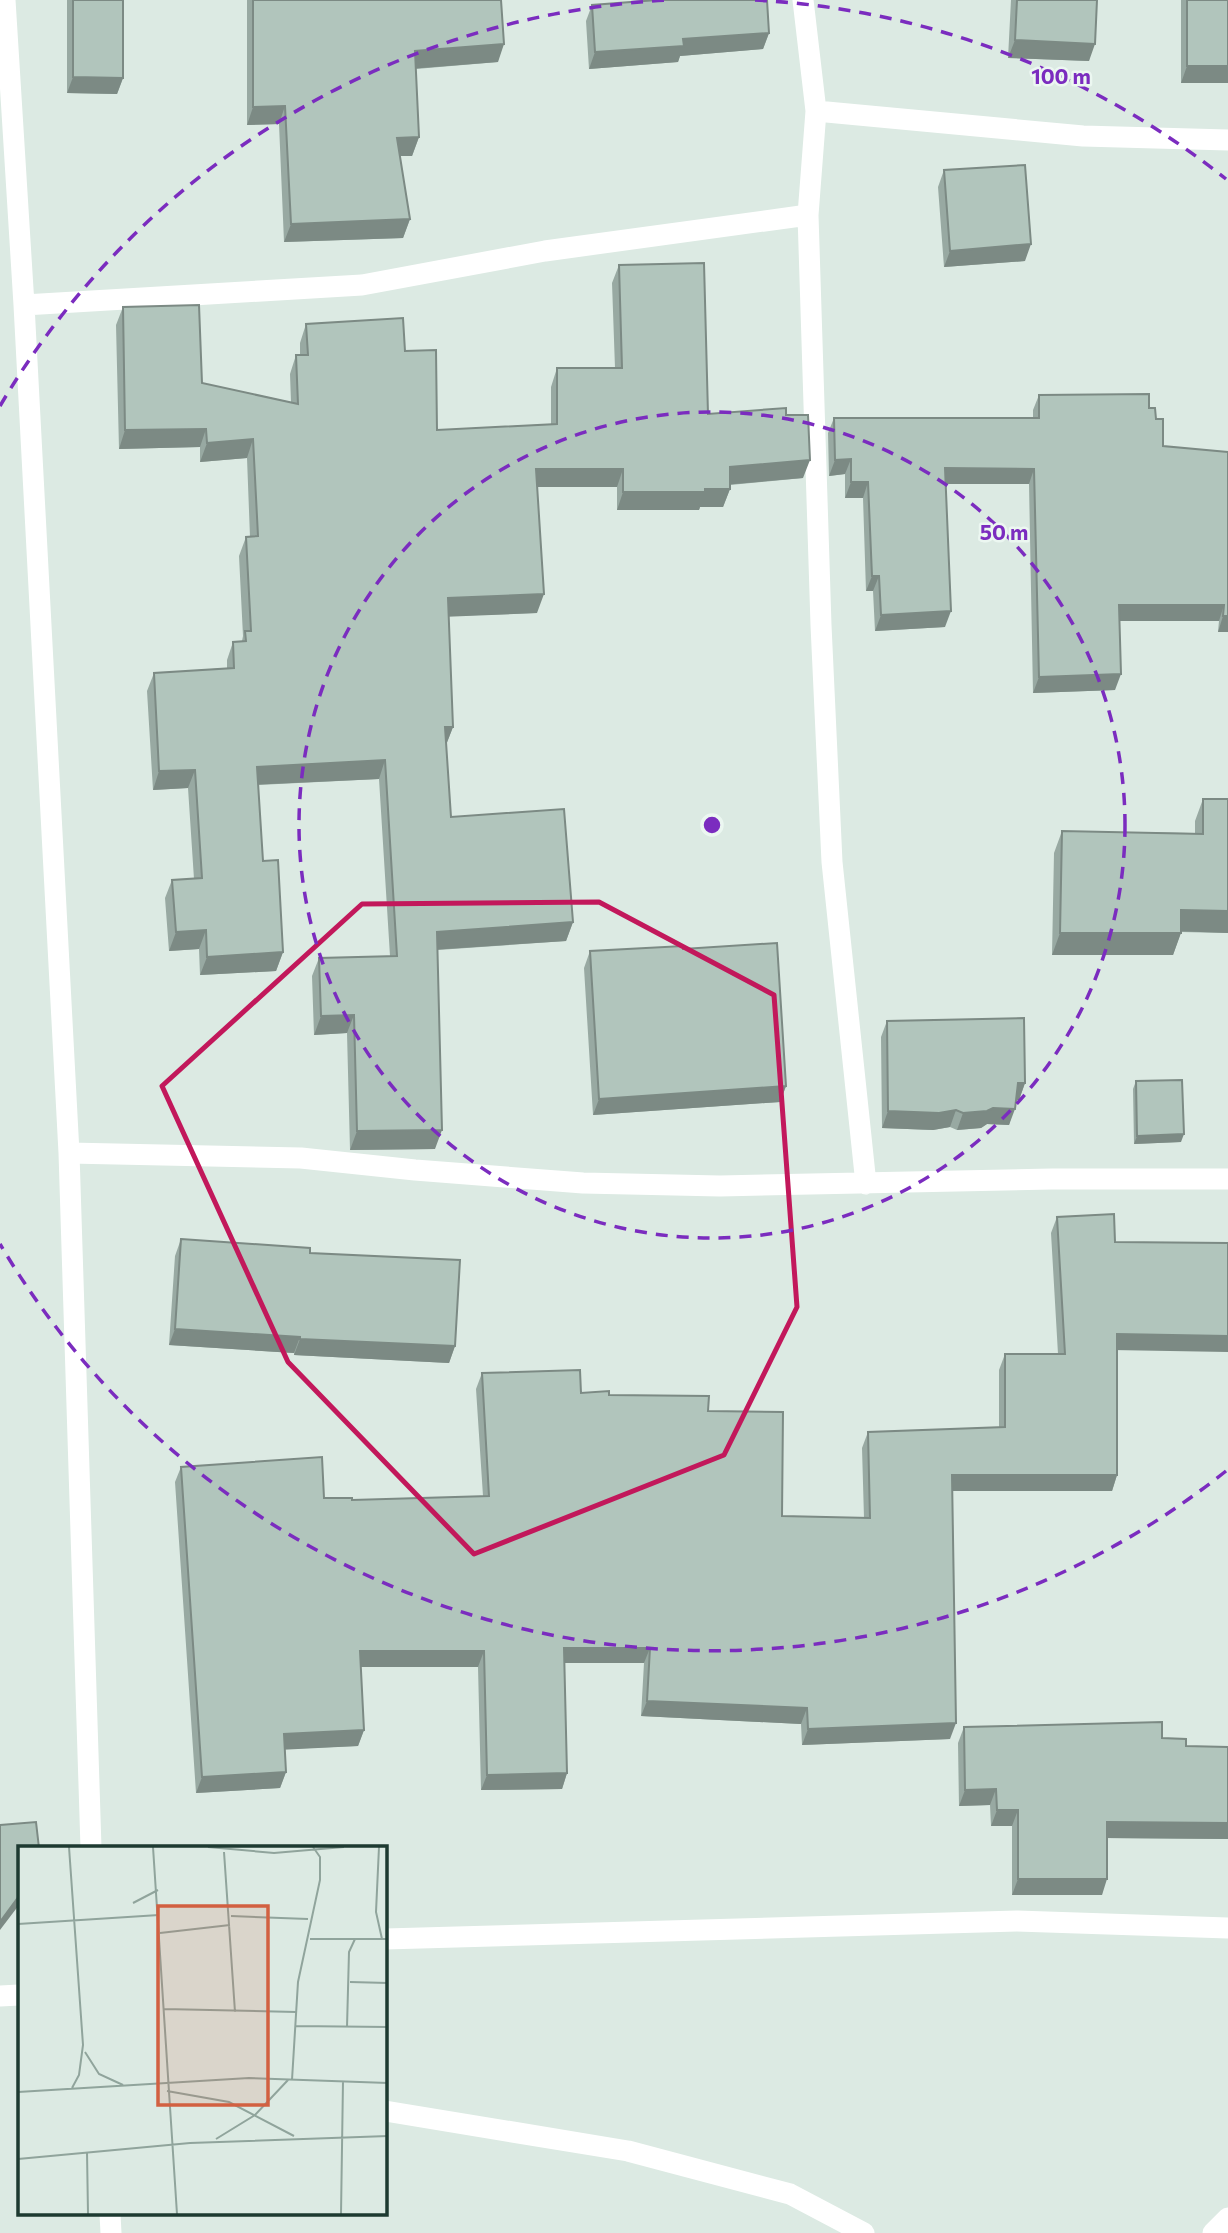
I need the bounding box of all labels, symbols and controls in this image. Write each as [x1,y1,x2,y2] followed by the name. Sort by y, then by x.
[1031,63,1091,88] text: 100 m
[980,519,1028,544] text: 50 m
[700,813,724,837] centre of rings
[18,1846,387,2216] inset map

